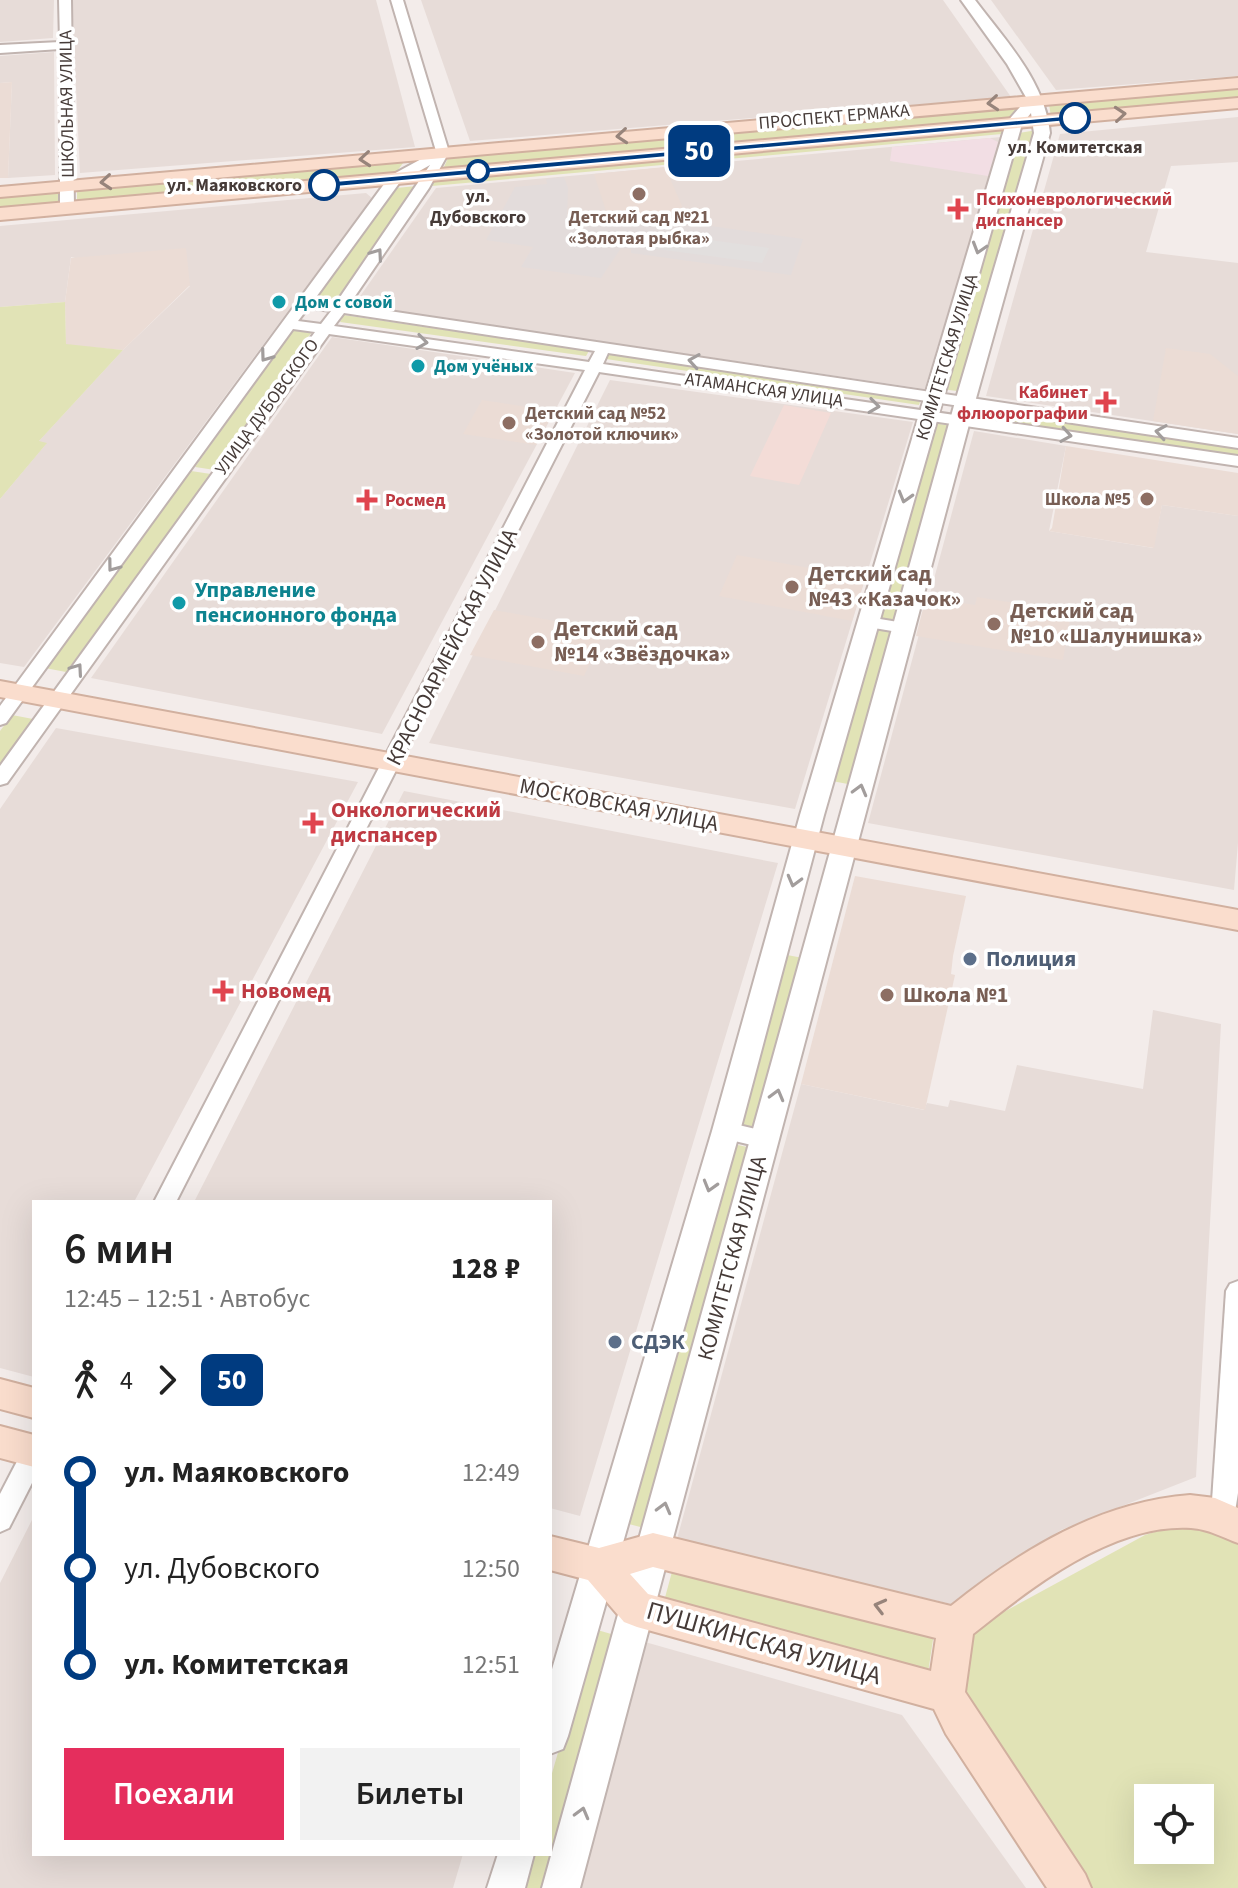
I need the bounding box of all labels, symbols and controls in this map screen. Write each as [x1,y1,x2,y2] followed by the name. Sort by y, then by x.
[53,30,81,178] street label: ШКОЛЬНАЯ УЛИЦА
[986,94,999,111] one-way arrow
[757,98,911,136] street label: ПРОСПЕКТ ЕРМАКА
[1060,103,1090,133] marker: ул. Комитетская
[1114,105,1127,122] one-way arrow
[663,125,735,177] line badge: 50
[615,127,628,144] one-way arrow
[684,131,714,171] text: 50
[1007,135,1143,160] place label: ул. Комитетская
[358,151,371,168] one-way arrow
[467,160,489,182] marker: ул. Дубовского
[309,170,339,200] marker: ул. Маяковского
[167,173,302,198] place label: ул. Маяковского
[99,174,112,191] one-way arrow
[430,184,526,230] place label: ул. Дубовского
[630,185,648,203] marker: Детский сад №21 «Золотая рыбка»
[976,187,1172,233] place label: Психоневрологический диспансер
[947,198,969,220] marker: Психоневрологический диспансер
[568,205,710,251] place label: Детский сад №21 «Золотая рыбка»
[972,240,988,254] one-way arrow
[367,249,382,263] one-way arrow
[910,271,984,443] street label: КОМИТЕТСКАЯ УЛИЦА
[295,290,393,315] place label: Дом с совой
[270,293,288,311] marker: Дом с совой
[415,333,429,350] one-way arrow
[209,334,325,480] street label: УЛИЦА ДУБОВСКОГО
[262,347,276,362] one-way arrow
[688,353,701,370] one-way arrow
[434,354,533,379] place label: Дом учёных
[409,357,427,375] marker: Дом учёных
[683,367,845,413] street label: АТАМАНСКАЯ УЛИЦА
[957,380,1088,426] place label: Кабинет флюорографии
[1095,391,1117,413] marker: Кабинет флюорографии
[867,397,881,414] one-way arrow
[525,401,679,447] place label: Детский сад №52 «Золотой ключик»
[500,414,518,432] marker: Детский сад №52 «Золотой ключик»
[1154,424,1168,441] one-way arrow
[1059,426,1073,443] one-way arrow
[1045,487,1131,512] place label: Школа №5
[385,488,446,513] place label: Росмед
[356,489,378,511] marker: Росмед
[898,490,914,503] one-way arrow
[1138,490,1156,508] marker: Школа №5
[378,523,526,771] street label: КРАСНОАРМЕЙСКАЯ УЛИЦА
[109,557,123,572] one-way arrow
[808,558,961,615] place label: Детский сад №43 «Казачок»
[195,574,397,631] place label: Управление пенсионного фонда
[783,578,801,596] marker: Детский сад №43 «Казачок»
[170,594,188,612] marker: Управление пенсионного фонда
[1010,595,1203,652] place label: Детский сад №10 «Шалунишка»
[554,613,730,670] place label: Детский сад №14 «Звёздочка»
[985,615,1003,633] marker: Детский сад №10 «Шалунишка»
[529,633,547,651] marker: Детский сад №14 «Звёздочка»
[68,664,82,678] one-way arrow
[517,770,721,840] street label: МОСКОВСКАЯ УЛИЦА
[851,783,867,797] one-way arrow
[331,794,501,851] place label: Онкологический диспансер
[302,812,324,834] marker: Онкологический диспансер
[786,874,803,888] one-way arrow
[986,943,1076,975] place label: Полиция
[961,950,979,968] marker: Полиция
[241,975,331,1007] place label: Новомед
[903,979,1008,1011] place label: Школа №1
[212,980,234,1002] marker: Новомед
[878,986,896,1004] marker: Школа №1
[767,1088,784,1102] one-way arrow
[689,1152,775,1364] street label: КОМИТЕТСКАЯ УЛИЦА
[703,1178,719,1192] one-way arrow
[64,1218,174,1281] text: 6 мин
[451,1247,520,1290] text: 128 ₽
[64,1280,310,1317] text: 12:45 – 12:51 · Автобус
[631,1326,685,1358] place label: СДЭК
[606,1333,624,1351] marker: СДЭК
[64,1358,108,1402] icon: walk
[145,1358,189,1402] icon: forward
[217,1360,247,1400] text: 50
[120,1362,133,1399] text: 4
[124,1451,349,1494] text: ул. Маяковского
[462,1454,520,1491] text: 12:49
[655,1501,672,1515] one-way arrow
[124,1547,320,1590] text: ул. Дубовского
[462,1550,520,1587] text: 12:50
[642,1592,886,1694] street label: ПУШКИНСКАЯ УЛИЦА
[873,1598,887,1615] one-way arrow
[124,1643,349,1686] text: ул. Комитетская
[462,1646,520,1683] text: 12:51
[64,1748,284,1840] button: Поехали
[300,1748,520,1840] button: Билеты
[1134,1784,1214,1864] map controls
[1134,1784,1214,1864] button: locate
[572,1806,589,1820] one-way arrow

